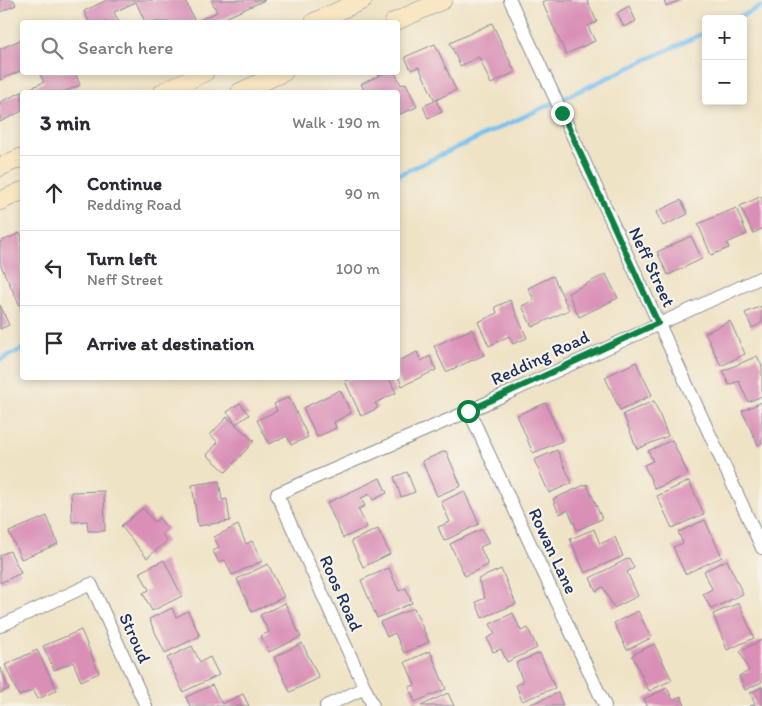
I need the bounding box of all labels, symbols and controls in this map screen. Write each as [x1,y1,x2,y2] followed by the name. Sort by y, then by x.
[702,15,747,105] map controls
[702,15,747,60] button: +
[20,20,400,75] search box
[38,34,66,62] icon: search
[78,36,173,59] text: Search here
[702,60,747,105] button: −
[551,102,574,125] route end
[40,110,90,135] text: 3 min
[292,113,380,132] text: Walk · 190 m
[87,172,162,195] text: Continue
[40,179,68,207] icon: ahead
[345,184,380,203] text: 90 m
[87,195,181,214] text: Redding Road
[624,224,680,311] street label: Neff Street
[87,247,157,270] text: Turn left
[40,254,68,282] icon: left
[336,259,380,278] text: 100 m
[87,270,163,289] text: Neff Street
[487,325,593,390] street label: Redding Road
[40,329,68,357] icon: arrive
[87,332,254,355] text: Arrive at destination
[457,400,480,423] route start
[524,505,582,597] street label: Rowan Lane
[315,552,368,635] street label: Roos Road
[114,610,156,667] street label: Stroud

